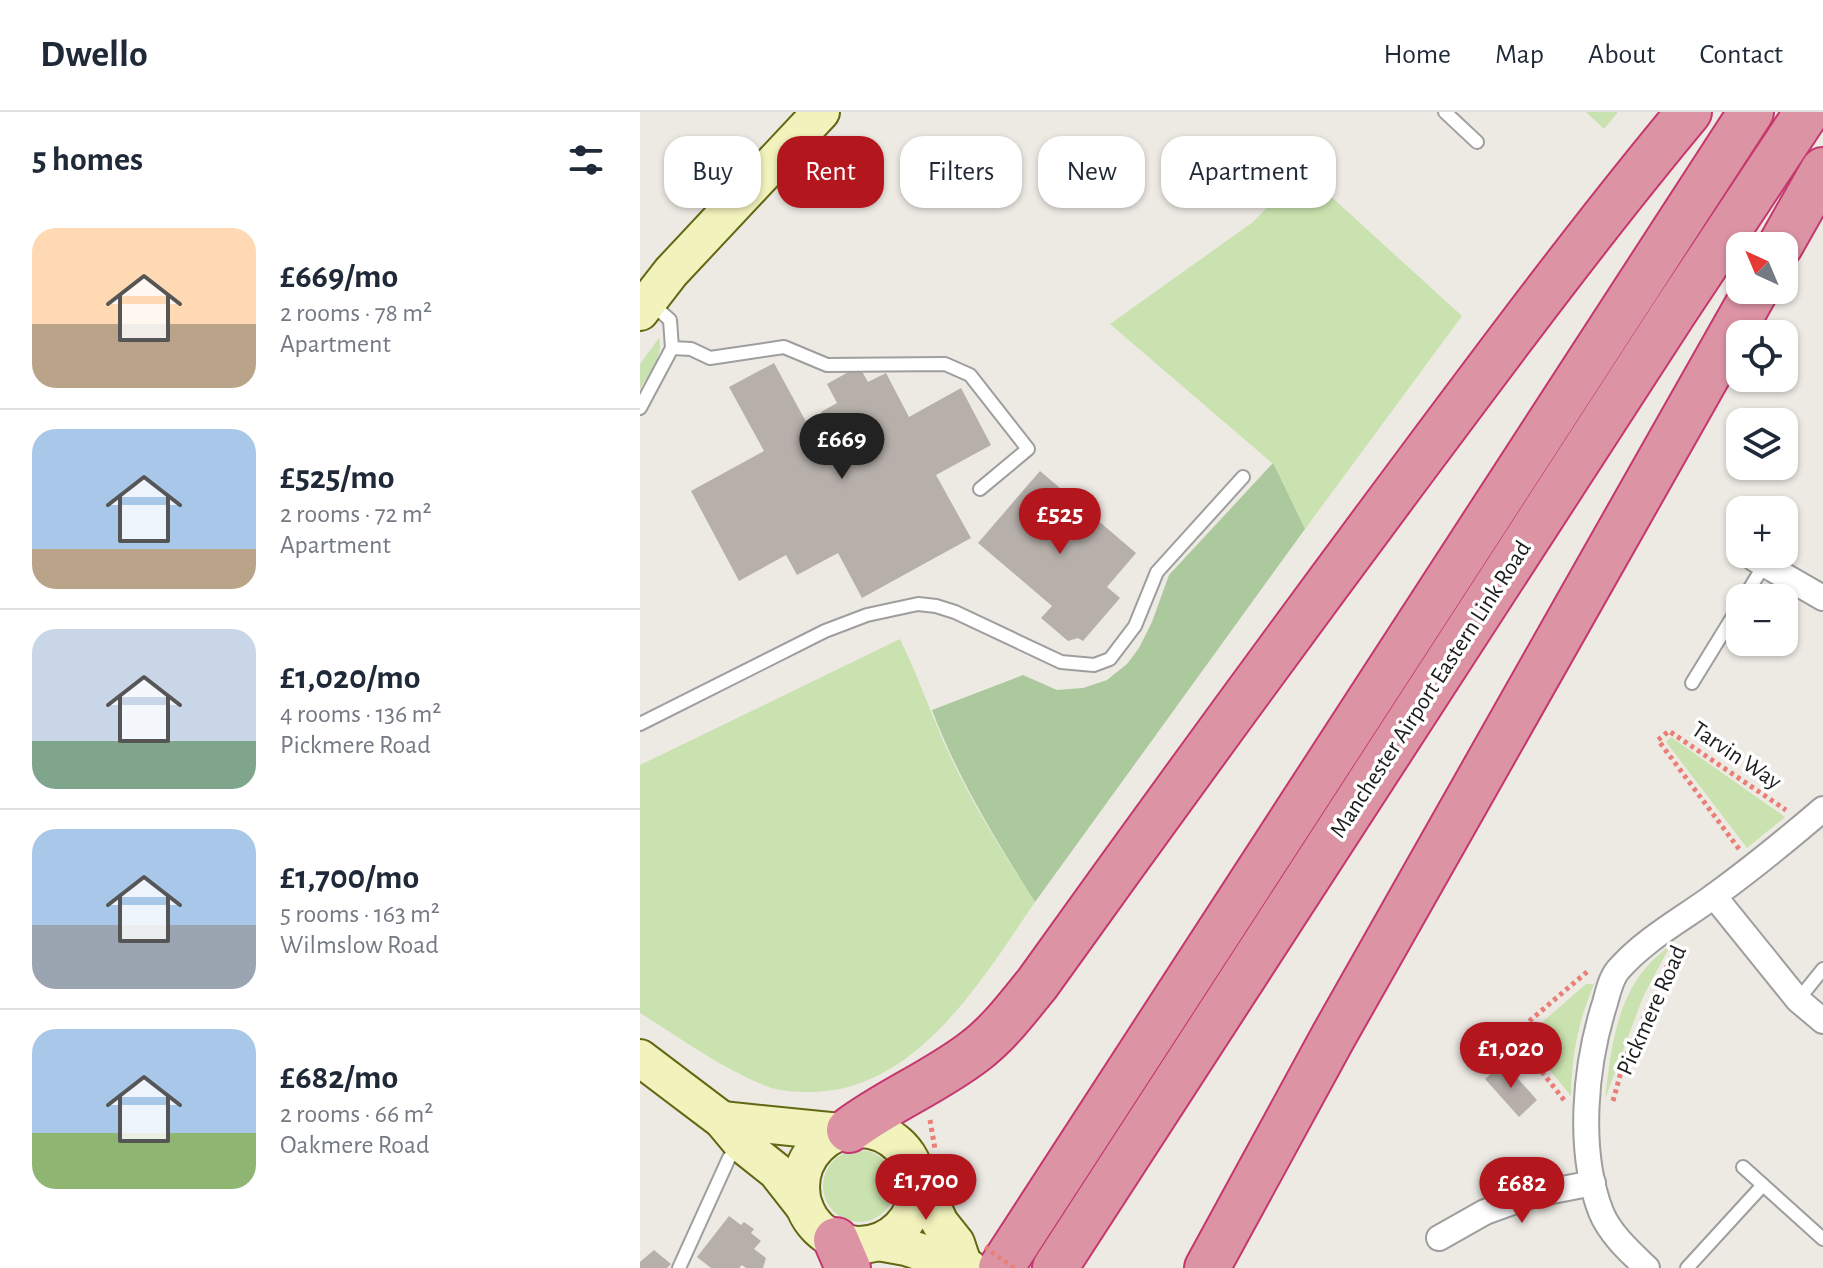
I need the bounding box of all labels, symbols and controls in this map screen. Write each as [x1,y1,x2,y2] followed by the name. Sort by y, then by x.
[40,36,148,74] text: Dwello
[1384,41,1451,69] text: Home
[1495,41,1544,69] text: Map
[1588,41,1656,69] text: About
[1700,41,1783,69] text: Contact
[664,136,761,208] chip: Buy
[777,136,884,208] chip: Rent
[900,136,1022,208] chip: Filters
[1038,136,1145,208] chip: New
[1161,136,1336,208] chip: Apartment
[564,138,608,182] icon: filters
[32,143,143,177] text: 5 homes
[1726,232,1798,304] north arrow
[1726,232,1798,656] map controls
[96,260,192,356] icon: home
[280,260,398,294] text: £669/mo
[280,300,432,326] text: 2 rooms · 78 m²
[1726,320,1798,392] button: locate
[280,331,391,357] text: Apartment
[1726,408,1798,480] button: layers
[795,413,889,481] pin: £669
[817,426,867,452] text: £669
[96,461,192,557] icon: home
[280,461,394,495] text: £525/mo
[1013,488,1107,556] pin: £525
[1726,496,1798,568] button: +
[280,501,432,527] text: 2 rooms · 72 m²
[1037,501,1083,527] text: £525
[280,532,391,558] text: Apartment
[1326,537,1536,842] street label: Manchester Airport Eastern Link Road
[1726,584,1798,656] button: −
[96,661,192,757] icon: home
[280,661,421,695] text: £1,020/mo
[280,701,441,727] text: 4 rooms · 136 m²
[1687,717,1786,794] street label: Tarvin Way
[280,732,431,758] text: Pickmere Road
[96,861,192,957] icon: home
[280,861,419,895] text: £1,700/mo
[280,901,440,927] text: 5 rooms · 163 m²
[280,932,439,958] text: Wilmslow Road
[1613,942,1691,1079] street label: Pickmere Road
[1446,1022,1576,1090] pin: £1,020
[1478,1035,1544,1061] text: £1,020
[96,1061,192,1157] icon: home
[280,1061,398,1095] text: £682/mo
[280,1101,433,1127] text: 2 rooms · 66 m²
[280,1132,430,1158] text: Oakmere Road
[861,1154,991,1222] pin: £1,700
[1475,1157,1569,1225] pin: £682
[893,1167,959,1193] text: £1,700
[1497,1170,1547,1196] text: £682

